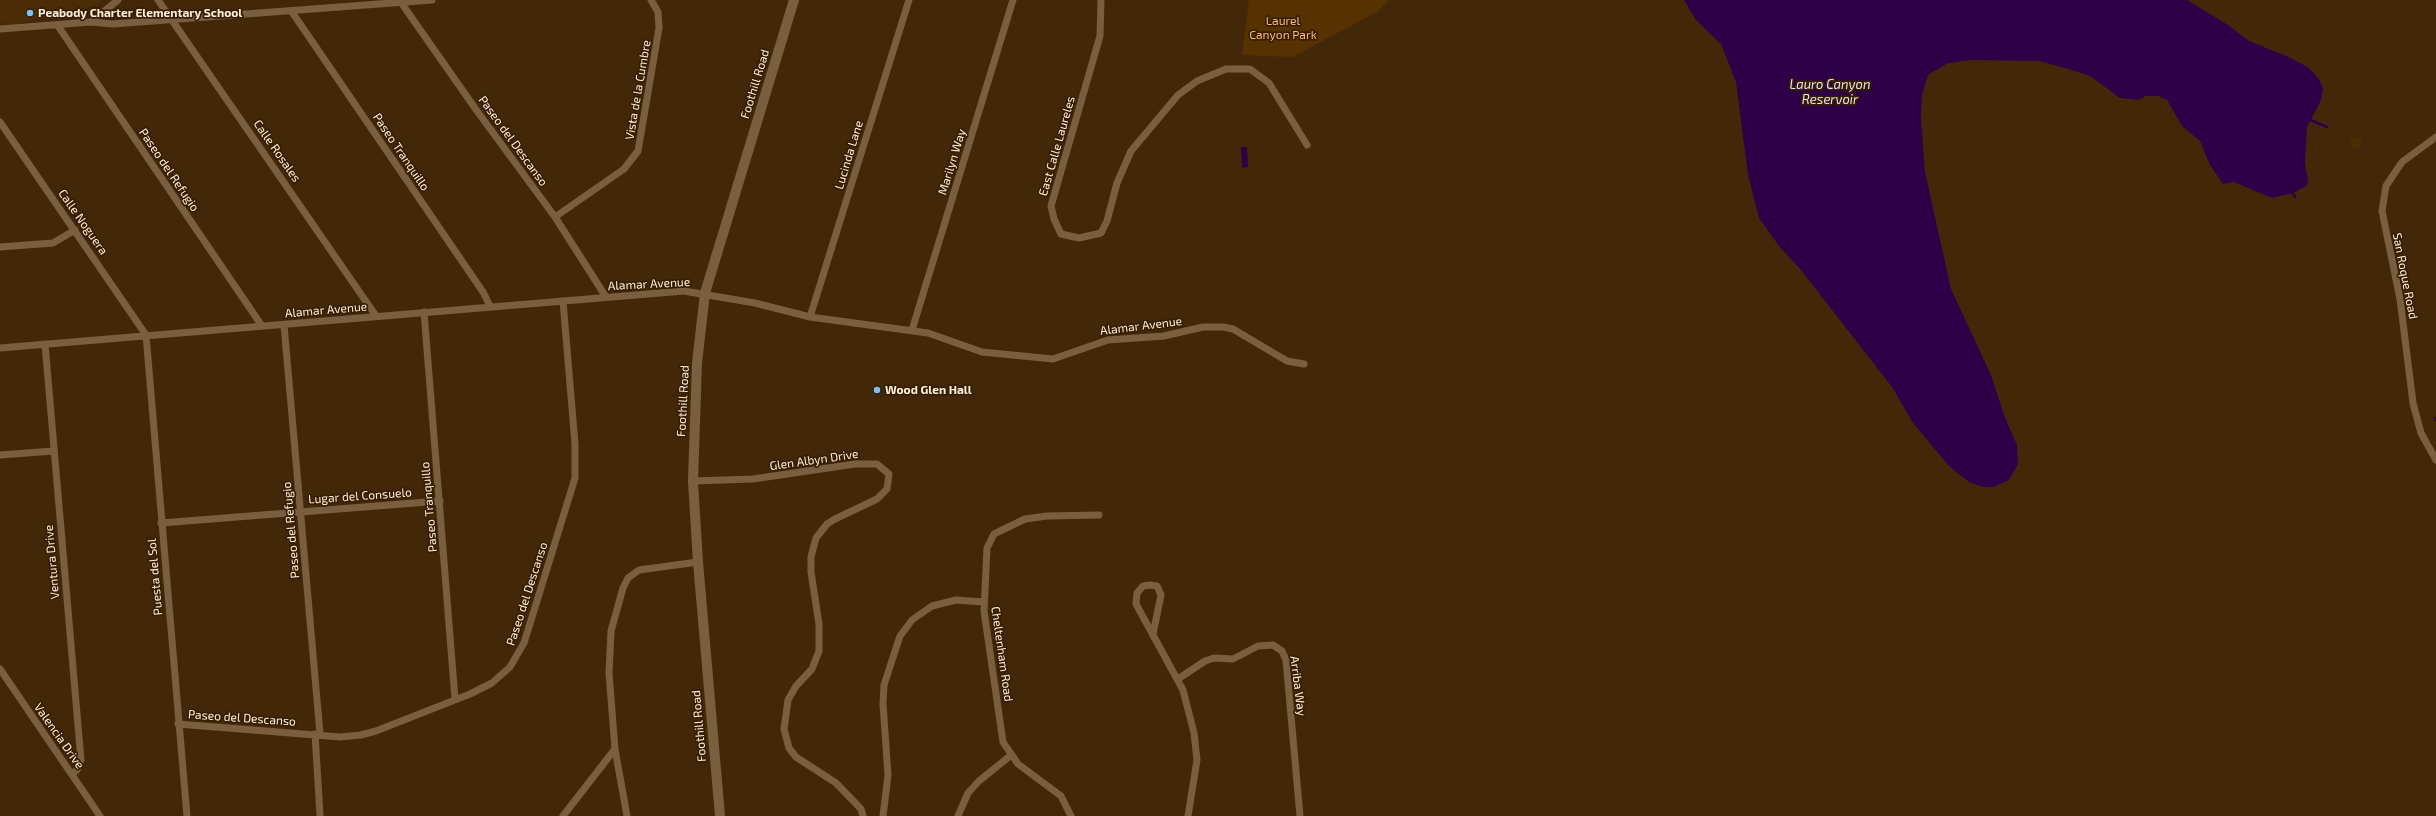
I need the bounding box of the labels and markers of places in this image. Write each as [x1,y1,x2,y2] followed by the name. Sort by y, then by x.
[38,6,242,20] place label: Peabody Charter Elementary School
[25,8,35,18] marker: Peabody Charter Elementary School
[885,383,972,397] place label: Wood Glen Hall
[872,385,882,395] marker: Wood Glen Hall

